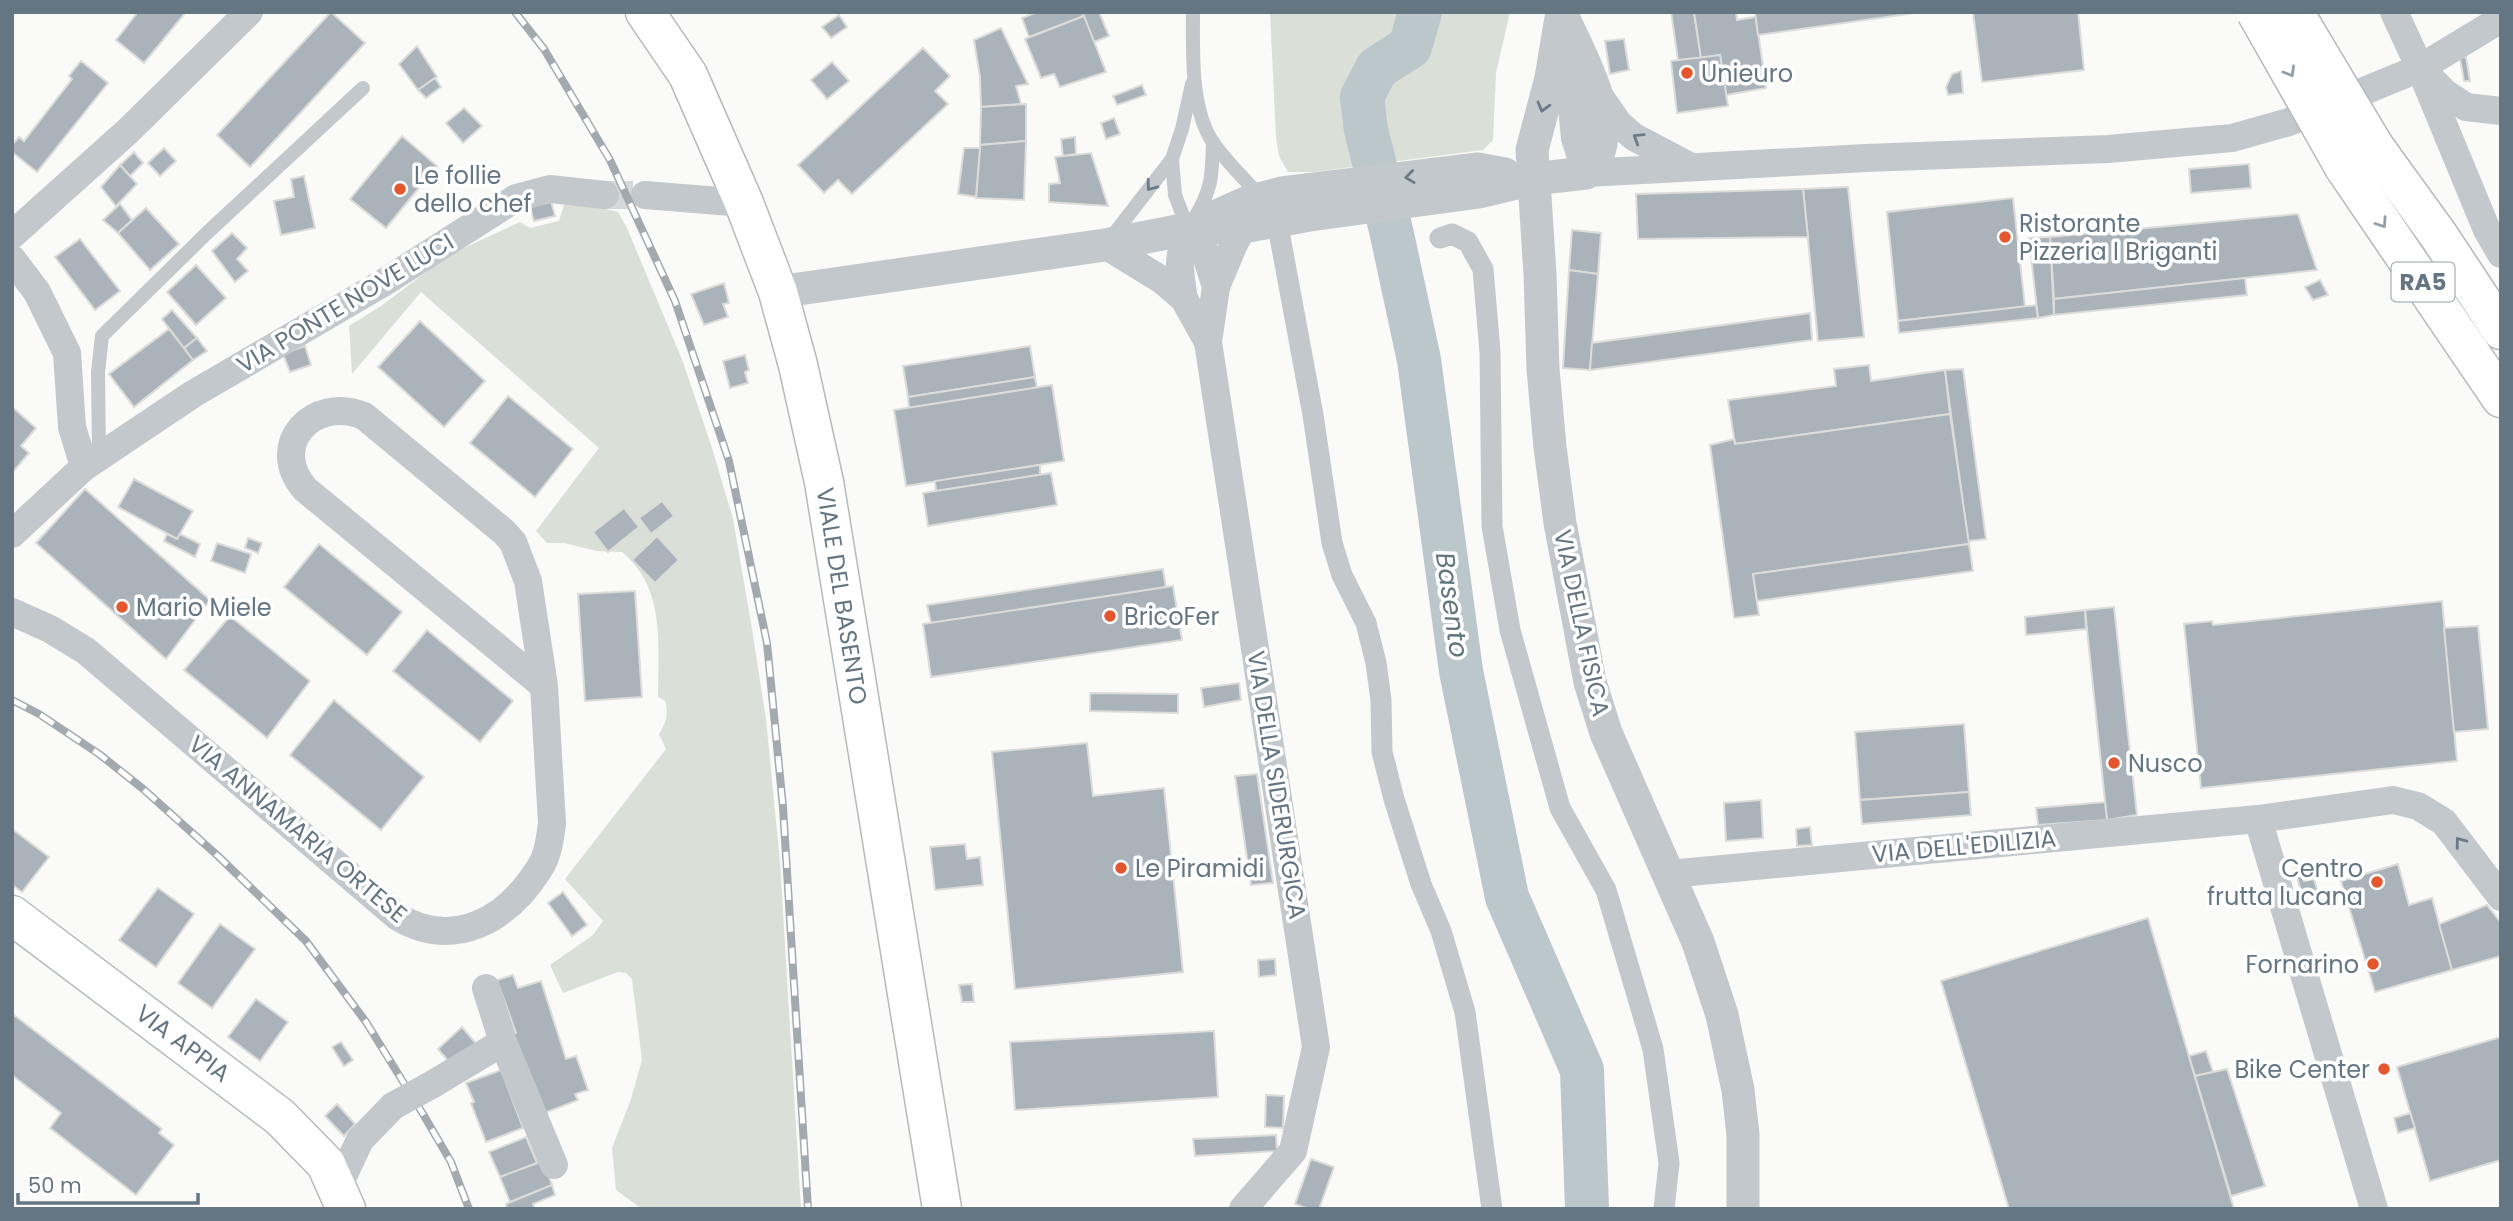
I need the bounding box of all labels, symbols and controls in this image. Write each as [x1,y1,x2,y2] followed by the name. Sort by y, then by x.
[1701,57,1793,90] place label: Unieuro
[2281,64,2294,77] one-way arrow
[1679,65,1695,81] marker: Unieuro
[1537,101,1551,113] one-way arrow
[1633,133,1646,146] one-way arrow
[414,159,531,220] place label: Le follie dello chef
[1404,169,1416,184] one-way arrow
[1147,178,1159,191] one-way arrow
[392,181,408,197] marker: Le follie dello chef
[2019,207,2217,268] place label: Ristorante Pizzeria I Briganti
[2374,215,2386,228] one-way arrow
[230,225,460,381] street label: VIA PONTE NOVE LUCI
[1997,229,2013,245] marker: Ristorante Pizzeria I Briganti
[2392,262,2454,302] road number: RA5
[809,485,875,707] street label: VIALE DEL BASENTO
[1546,527,1618,719] street label: VIA DELLA FISICA
[1427,550,1477,660] water label: Basento
[136,591,272,624] place label: Mario Miele
[114,599,130,615] marker: Mario Miele
[1124,600,1219,633] place label: BricoFer
[1102,608,1118,624] marker: BricoFer
[1239,648,1315,922] street label: VIA DELLA SIDERURGICA
[182,728,414,930] street label: VIA ANNAMARIA ORTESE
[2128,747,2203,780] place label: Nusco
[2106,755,2122,771] marker: Nusco
[1870,821,2058,871] street label: VIA DELL'EDILIZIA
[2456,838,2469,850] one-way arrow
[1135,852,1264,885] place label: Le Piramidi
[2207,852,2363,913] place label: Centro frutta lucana
[1113,860,1129,876] marker: Le Piramidi
[2369,874,2385,890] marker: Centro frutta lucana
[2245,948,2359,981] place label: Fornarino
[2365,956,2381,972] marker: Fornarino
[129,996,237,1090] street label: VIA APPIA
[2234,1053,2370,1086] place label: Bike Center
[2376,1061,2392,1077] marker: Bike Center
[18,1162,198,1206] scale bar
[28,1171,82,1200] text: 50 m

